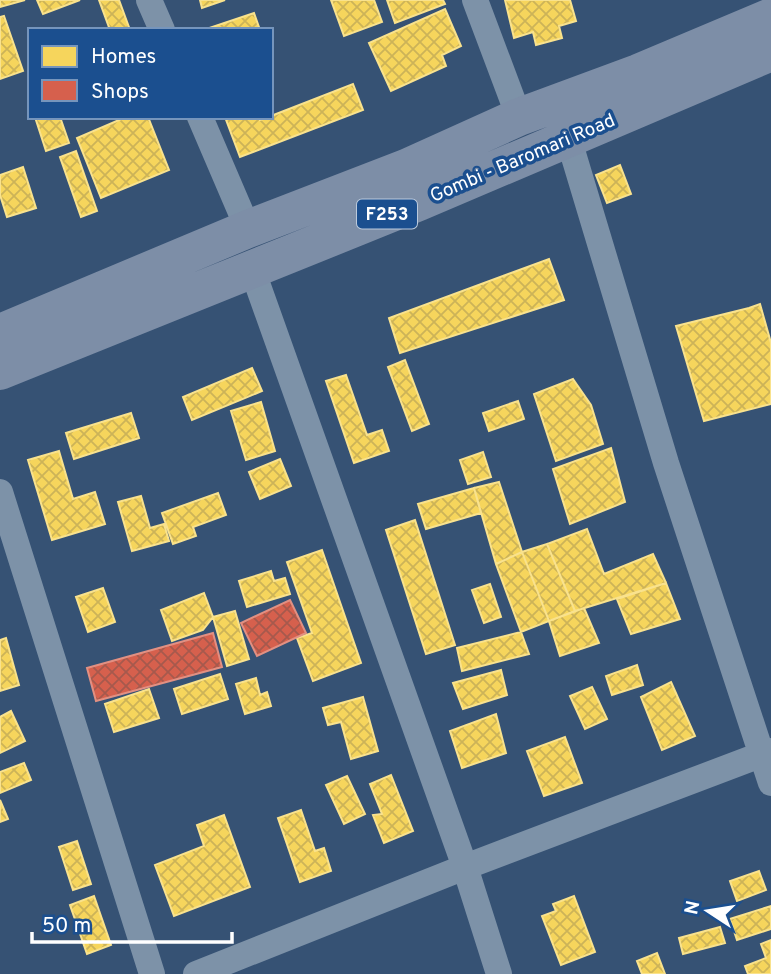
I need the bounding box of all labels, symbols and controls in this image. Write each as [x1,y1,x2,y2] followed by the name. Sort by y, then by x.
[28,28,273,119] legend
[91,44,156,71] text: Homes
[91,79,149,106] text: Shops
[427,109,619,209] street label: Gombi - Baromari Road
[357,200,417,229] road number: F253
[673,876,743,946] north arrow
[680,899,706,917] text: N
[32,900,231,944] scale bar
[42,913,91,940] text: 50 m

